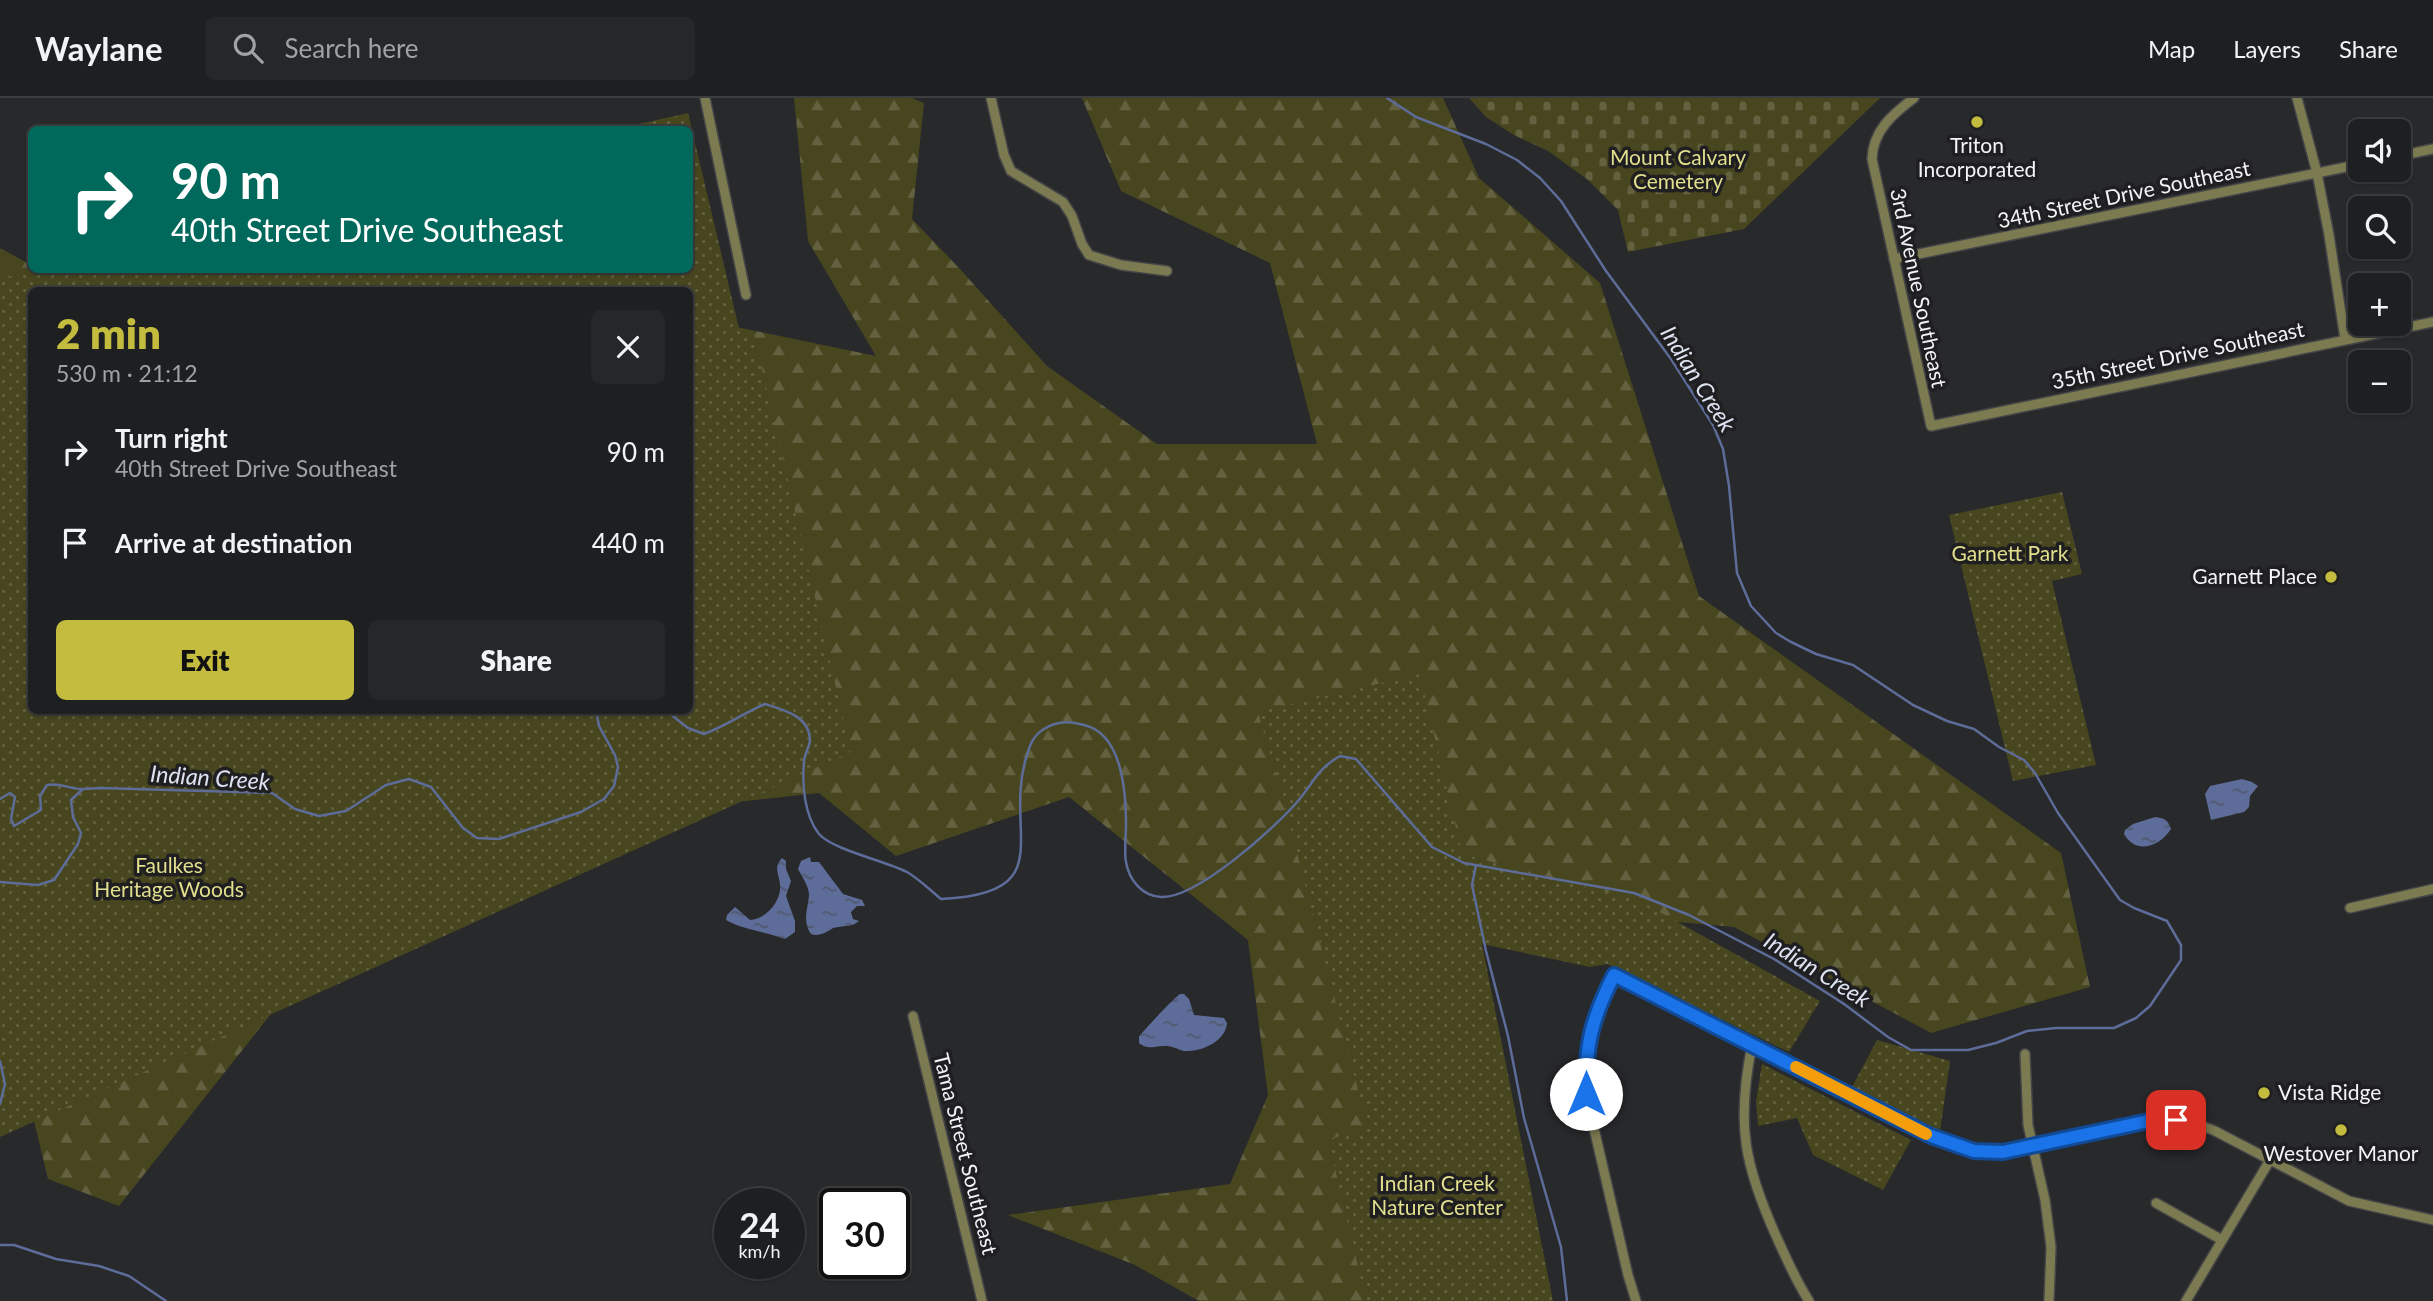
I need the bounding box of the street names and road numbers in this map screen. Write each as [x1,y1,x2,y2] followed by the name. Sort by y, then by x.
[1995,154,2253,233] street label: 34th Street Drive Southeast
[1886,186,1953,390] street label: 3rd Avenue Southeast
[2049,315,2307,394] street label: 35th Street Drive Southeast
[929,1050,1004,1257] street label: Tama Street Southeast

